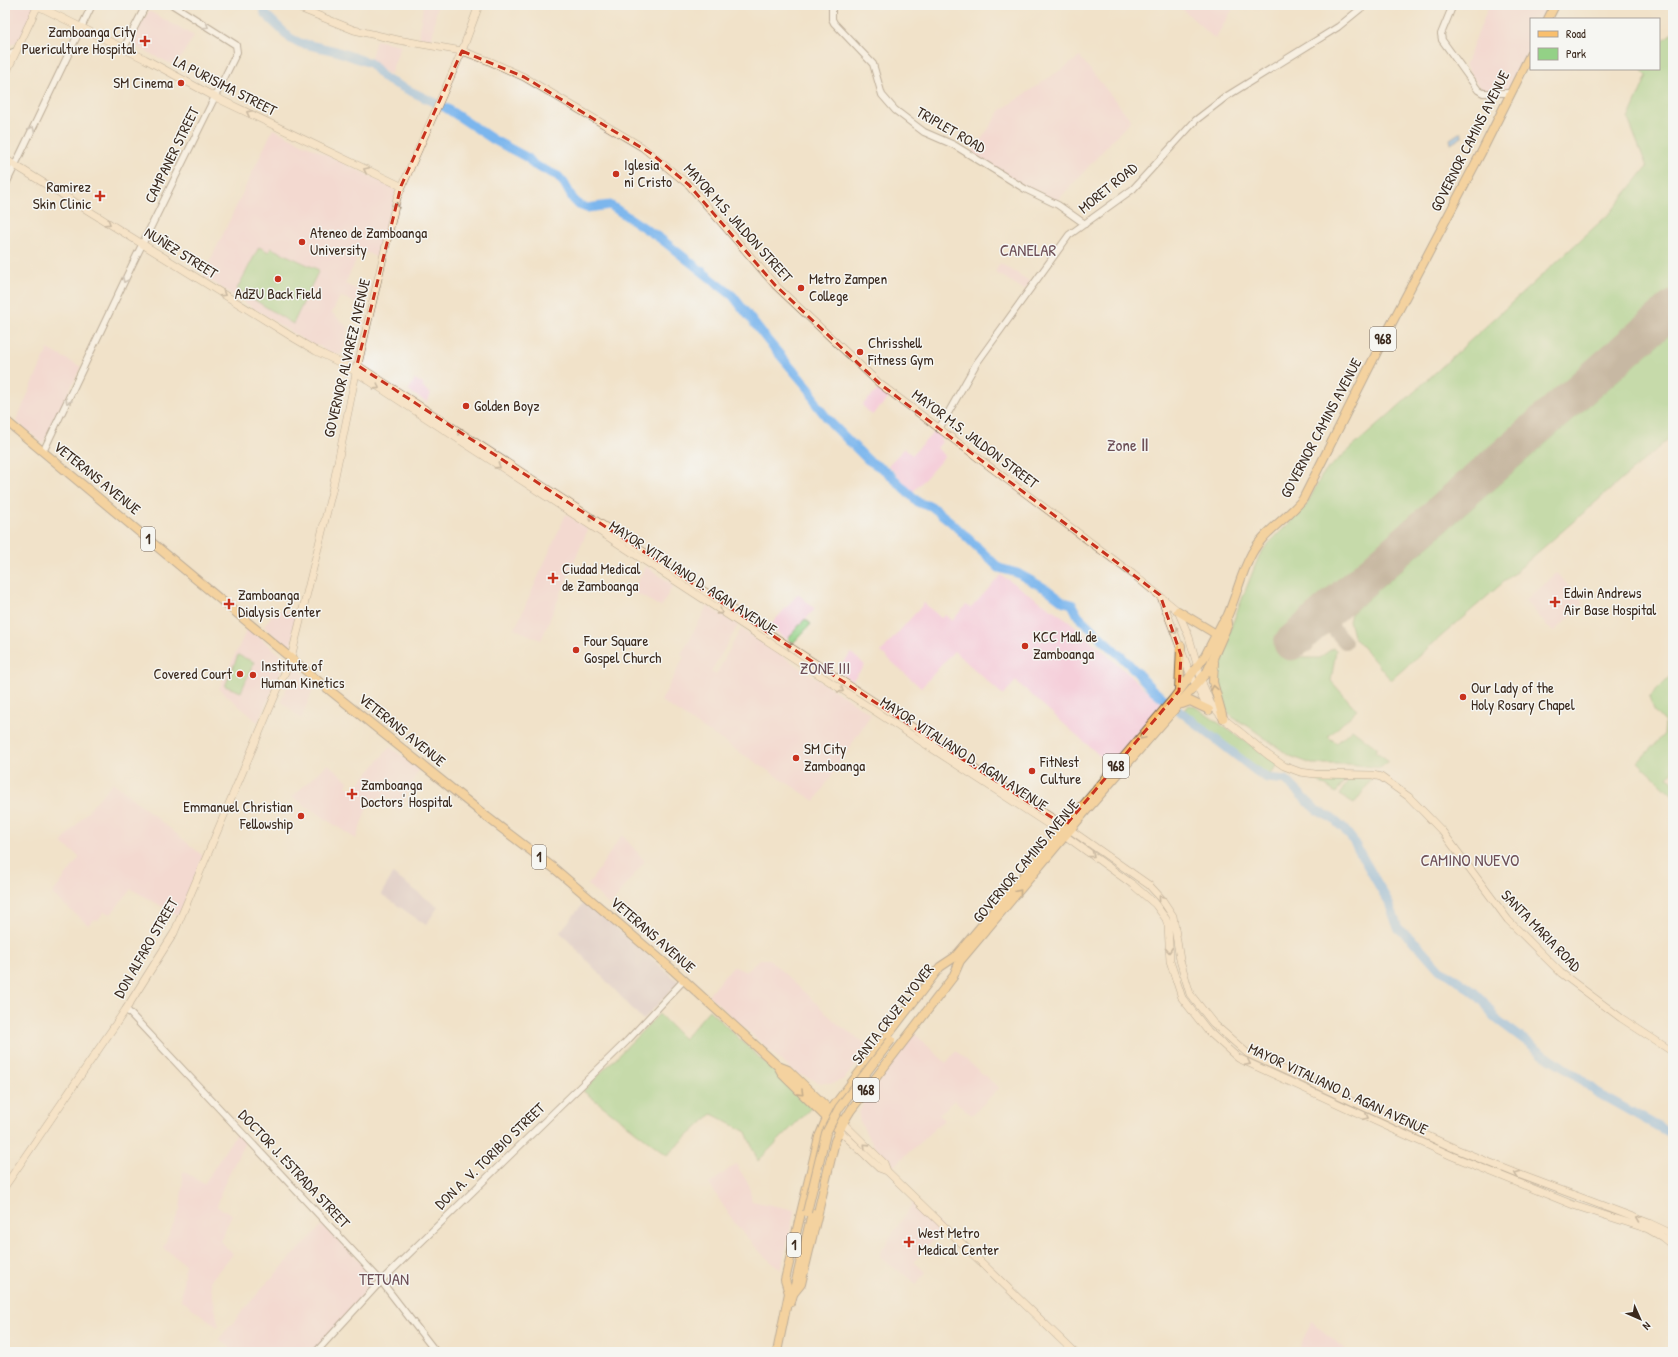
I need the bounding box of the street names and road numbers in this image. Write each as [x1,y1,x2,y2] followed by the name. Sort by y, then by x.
[170,50,281,121] street label: LA PURISIMA STREET
[1425,66,1514,215] street label: GOVERNOR CAMINS AVENUE
[913,101,991,158] street label: TRIPLET ROAD
[139,102,204,207] street label: CAMPANER STREET
[1074,157,1142,218] street label: MORET ROAD
[679,159,798,287] street label: MAYOR M.S. JALDON STREET
[141,222,223,284] street label: NUÑEZ STREET
[318,276,375,439] street label: GOVERNOR ALVAREZ AVENUE
[1370,327,1396,351] road number: 968
[1275,354,1367,501] street label: GOVERNOR CAMINS AVENUE
[908,384,1044,494] street label: MAYOR M.S. JALDON STREET
[49,436,146,519] street label: VETERANS AVENUE
[605,515,782,640] street label: MAYOR VITALIANO D. AGAN AVENUE
[141,527,155,551] road number: 1
[354,688,451,771] street label: VETERANS AVENUE
[876,691,1053,816] street label: MAYOR VITALIANO D. AGAN AVENUE
[1103,754,1129,778] road number: 968
[968,794,1084,927] street label: GOVERNOR CAMINS AVENUE
[532,845,546,869] road number: 1
[1497,885,1587,977] street label: SANTA MARIA ROAD
[606,892,701,978] street label: VETERANS AVENUE
[108,893,183,1002] street label: DON ALFARO STREET
[847,959,939,1068] street label: SANTA CRUZ FLYOVER
[1245,1038,1432,1140] street label: MAYOR VITALIANO D. AGAN AVENUE
[853,1078,879,1102] road number: 968
[430,1097,550,1214] street label: DON A. V. TORIBIO STREET
[234,1105,356,1233] street label: DOCTOR J. ESTRADA STREET
[787,1233,801,1257] road number: 1

